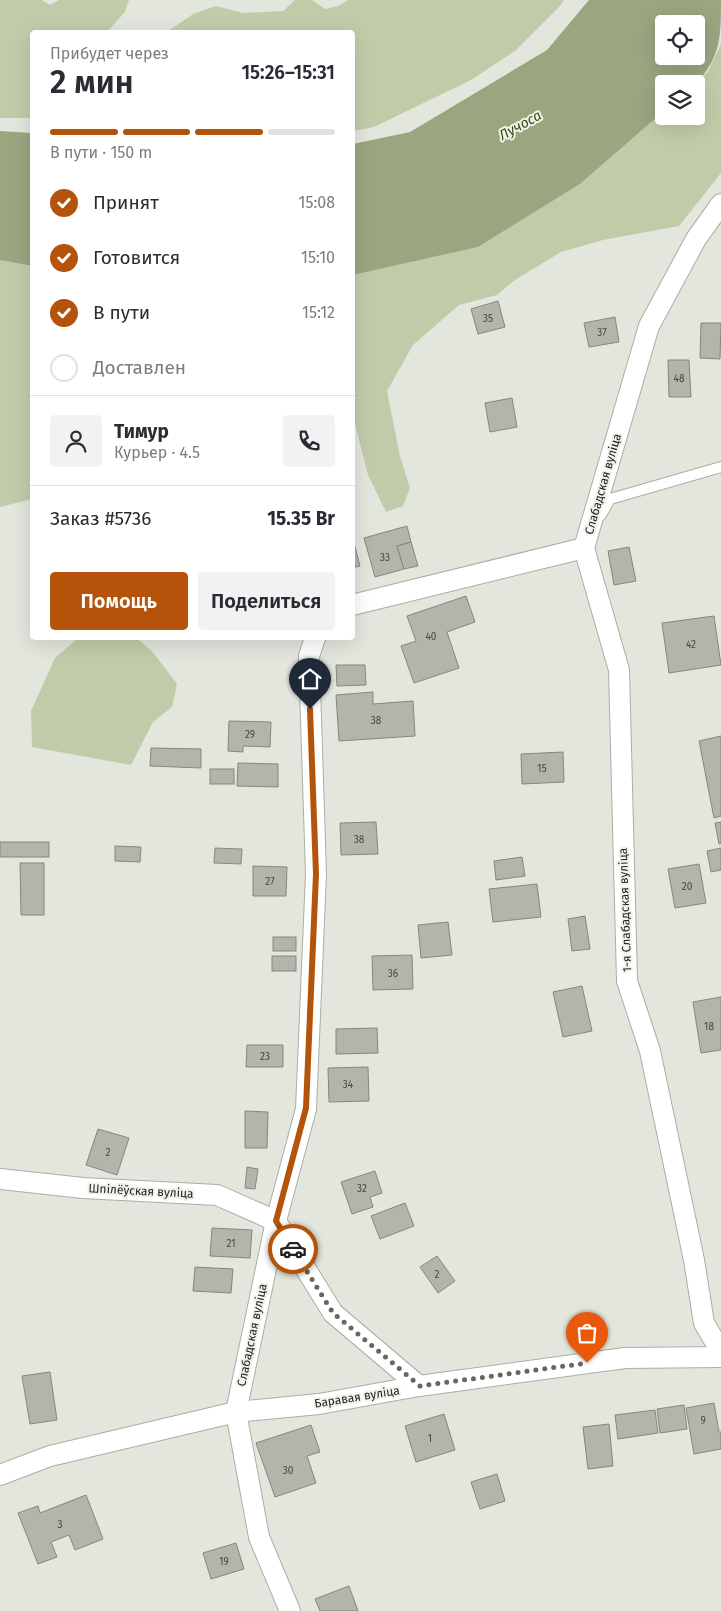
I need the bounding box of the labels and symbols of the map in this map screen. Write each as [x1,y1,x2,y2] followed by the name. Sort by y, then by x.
[495,107,544,144] water label: Лучоса
[483,313,493,325] house number: 35
[597,327,607,339] house number: 37
[674,373,685,385] house number: 48
[582,432,624,536] street label: Слабадская вуліца
[380,552,390,564] house number: 33
[426,631,437,643] house number: 40
[686,639,696,651] house number: 42
[289,658,331,709] pin
[371,715,382,727] house number: 38
[245,729,255,741] house number: 29
[537,763,547,775] house number: 15
[354,834,365,846] house number: 38
[616,848,634,972] street label: 1-я Слабадская вуліца
[265,876,275,888] house number: 27
[682,881,693,893] house number: 20
[388,968,398,980] house number: 36
[704,1021,714,1033] house number: 18
[260,1051,270,1063] house number: 23
[343,1079,354,1091] house number: 34
[106,1147,111,1159] house number: 2
[88,1181,194,1201] street label: Шпілёўская вуліца
[357,1183,367,1195] house number: 32
[268,1224,318,1274] courier
[226,1238,236,1250] house number: 21
[435,1269,440,1281] house number: 2
[234,1282,270,1388] street label: Слабадская вуліца
[566,1312,608,1363] pin
[313,1383,401,1411] street label: Баравая вуліца
[700,1415,706,1427] house number: 9
[428,1433,432,1445] house number: 1
[283,1465,294,1477] house number: 30
[58,1519,63,1531] house number: 3
[219,1556,229,1568] house number: 19

